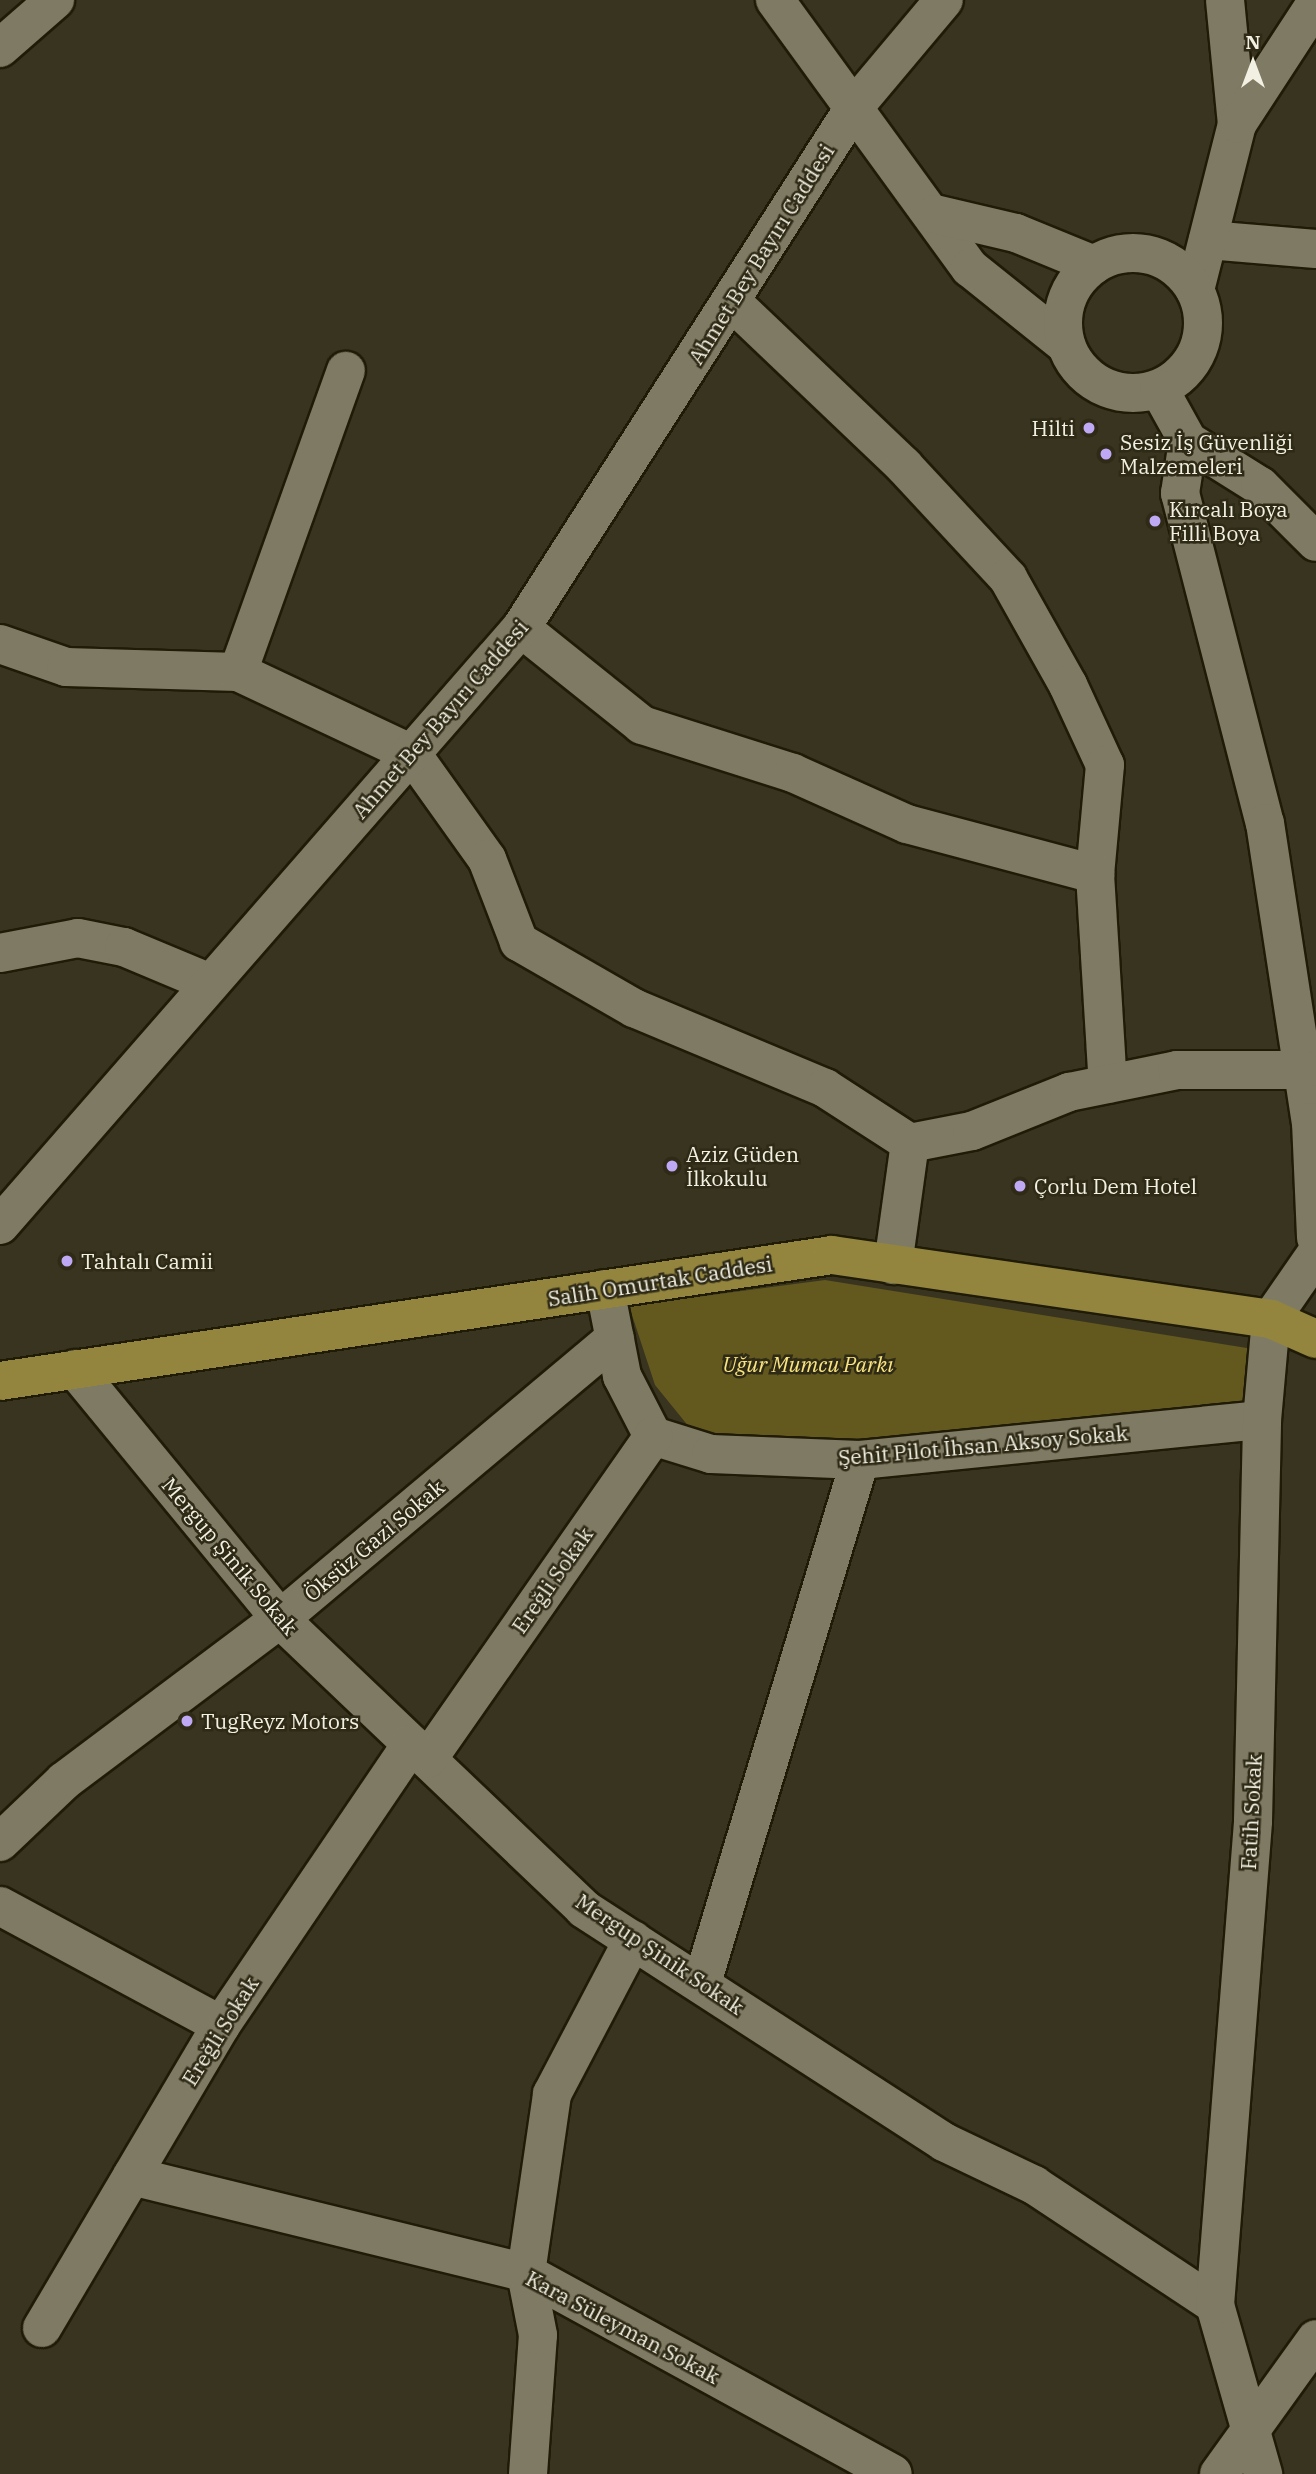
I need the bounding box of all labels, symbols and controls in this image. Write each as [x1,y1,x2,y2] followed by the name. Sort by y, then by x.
[1218,28,1288,98] north arrow
[1245,30,1261,54] text: N
[683,139,839,369] street label: Ahmet Bey Bayırı Caddesi
[1032,415,1075,441] place label: Hilti
[1081,420,1097,436] marker: Hilti
[1120,429,1293,479] place label: Sesiz İş Güvenliği Malzemeleri
[1098,446,1114,462] marker: Sesiz İş Güvenliği Malzemeleri
[1169,496,1288,546] place label: Kırcalı Boya Filli Boya
[1147,513,1163,529] marker: Kırcalı Boya Filli Boya
[347,615,533,823] street label: Ahmet Bey Bayırı Caddesi
[686,1141,799,1191] place label: Aziz Güden İlkokulu
[664,1158,680,1174] marker: Aziz Güden İlkokulu
[1034,1173,1197,1199] place label: Çorlu Dem Hotel
[1012,1178,1028,1194] marker: Çorlu Dem Hotel
[81,1248,213,1274] place label: Tahtalı Camii
[546,1251,774,1311] street label: Salih Omurtak Caddesi
[59,1253,75,1269] marker: Tahtalı Camii
[722,1351,894,1377] park label: Uğur Mumcu Parkı
[837,1420,1129,1470] street label: Şehit Pilot İhsan Aksoy Sokak
[157,1472,303,1640] street label: Mergup Şinik Sokak
[299,1474,449,1606] street label: Öksüz Gazi Sokak
[506,1522,598,1638] street label: Ereğli Sokak
[201,1708,359,1734] place label: TugReyz Motors
[179,1713,195,1729] marker: TugReyz Motors
[1235,1754,1267,1870] street label: Fatih Sokak
[571,1888,749,2020] street label: Mergup Şinik Sokak
[177,1972,263,2090] street label: Ereğli Sokak
[522,2265,724,2389] street label: Kara Süleyman Sokak

